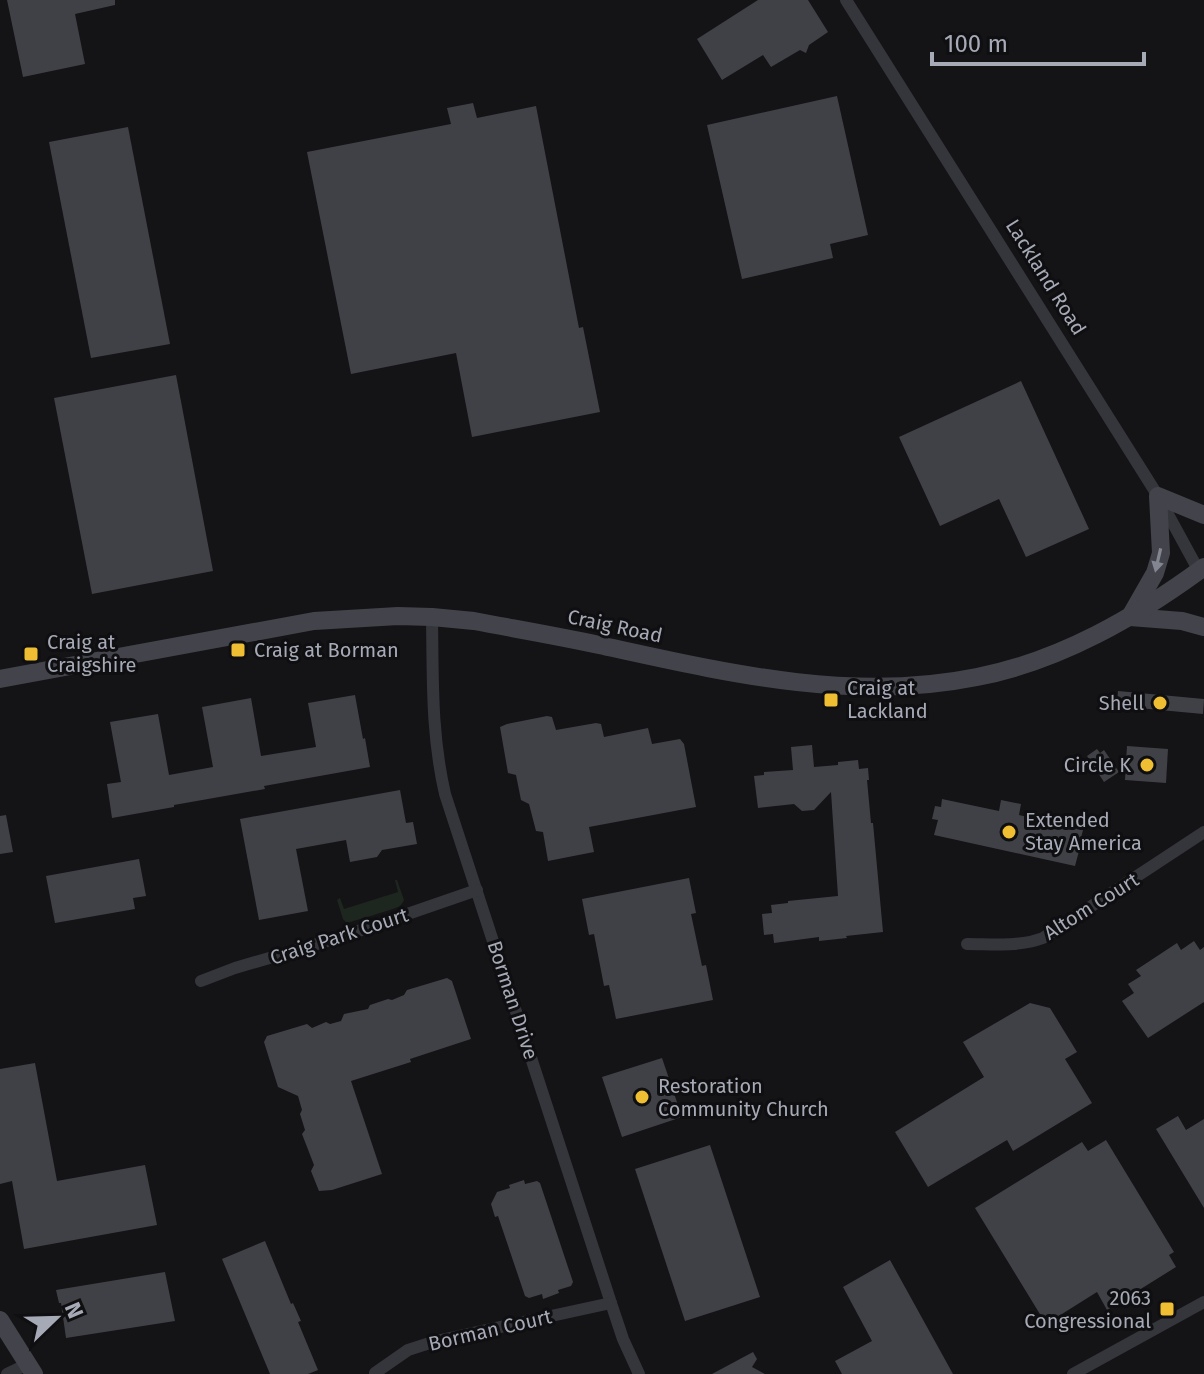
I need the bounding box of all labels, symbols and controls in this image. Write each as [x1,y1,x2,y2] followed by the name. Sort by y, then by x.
[932,16,1144,66] scale bar
[944,30,1008,58] text: 100 m
[1001,215,1091,339] street label: Lackland Road
[1151,547,1163,572] one-way arrow
[565,604,665,648] street label: Craig Road
[47,630,136,677] place label: Craig at Craigshire
[254,638,399,662] place label: Craig at Borman
[229,641,247,659] marker: Craig at Borman
[22,645,40,663] marker: Craig at Craigshire
[847,676,928,723] place label: Craig at Lackland
[822,691,840,709] marker: Craig at Lackland
[1099,691,1144,715] place label: Shell
[1151,694,1169,712] marker: Shell
[1064,753,1131,777] place label: Circle K
[1138,756,1156,774] marker: Circle K
[1025,808,1142,855] place label: Extended Stay America
[1000,823,1018,841] marker: Extended Stay America
[1039,867,1144,945] street label: Altom Court
[267,902,412,970] street label: Craig Park Court
[483,938,543,1062] street label: Borman Drive
[658,1074,829,1121] place label: Restoration Community Church
[633,1088,651,1106] marker: Restoration Community Church
[16,1278,96,1358] north arrow
[1024,1286,1151,1333] place label: 2063 Congressional
[59,1298,89,1322] text: N
[1158,1300,1176,1318] marker: 2063 Congressional
[426,1304,555,1356] street label: Borman Court

